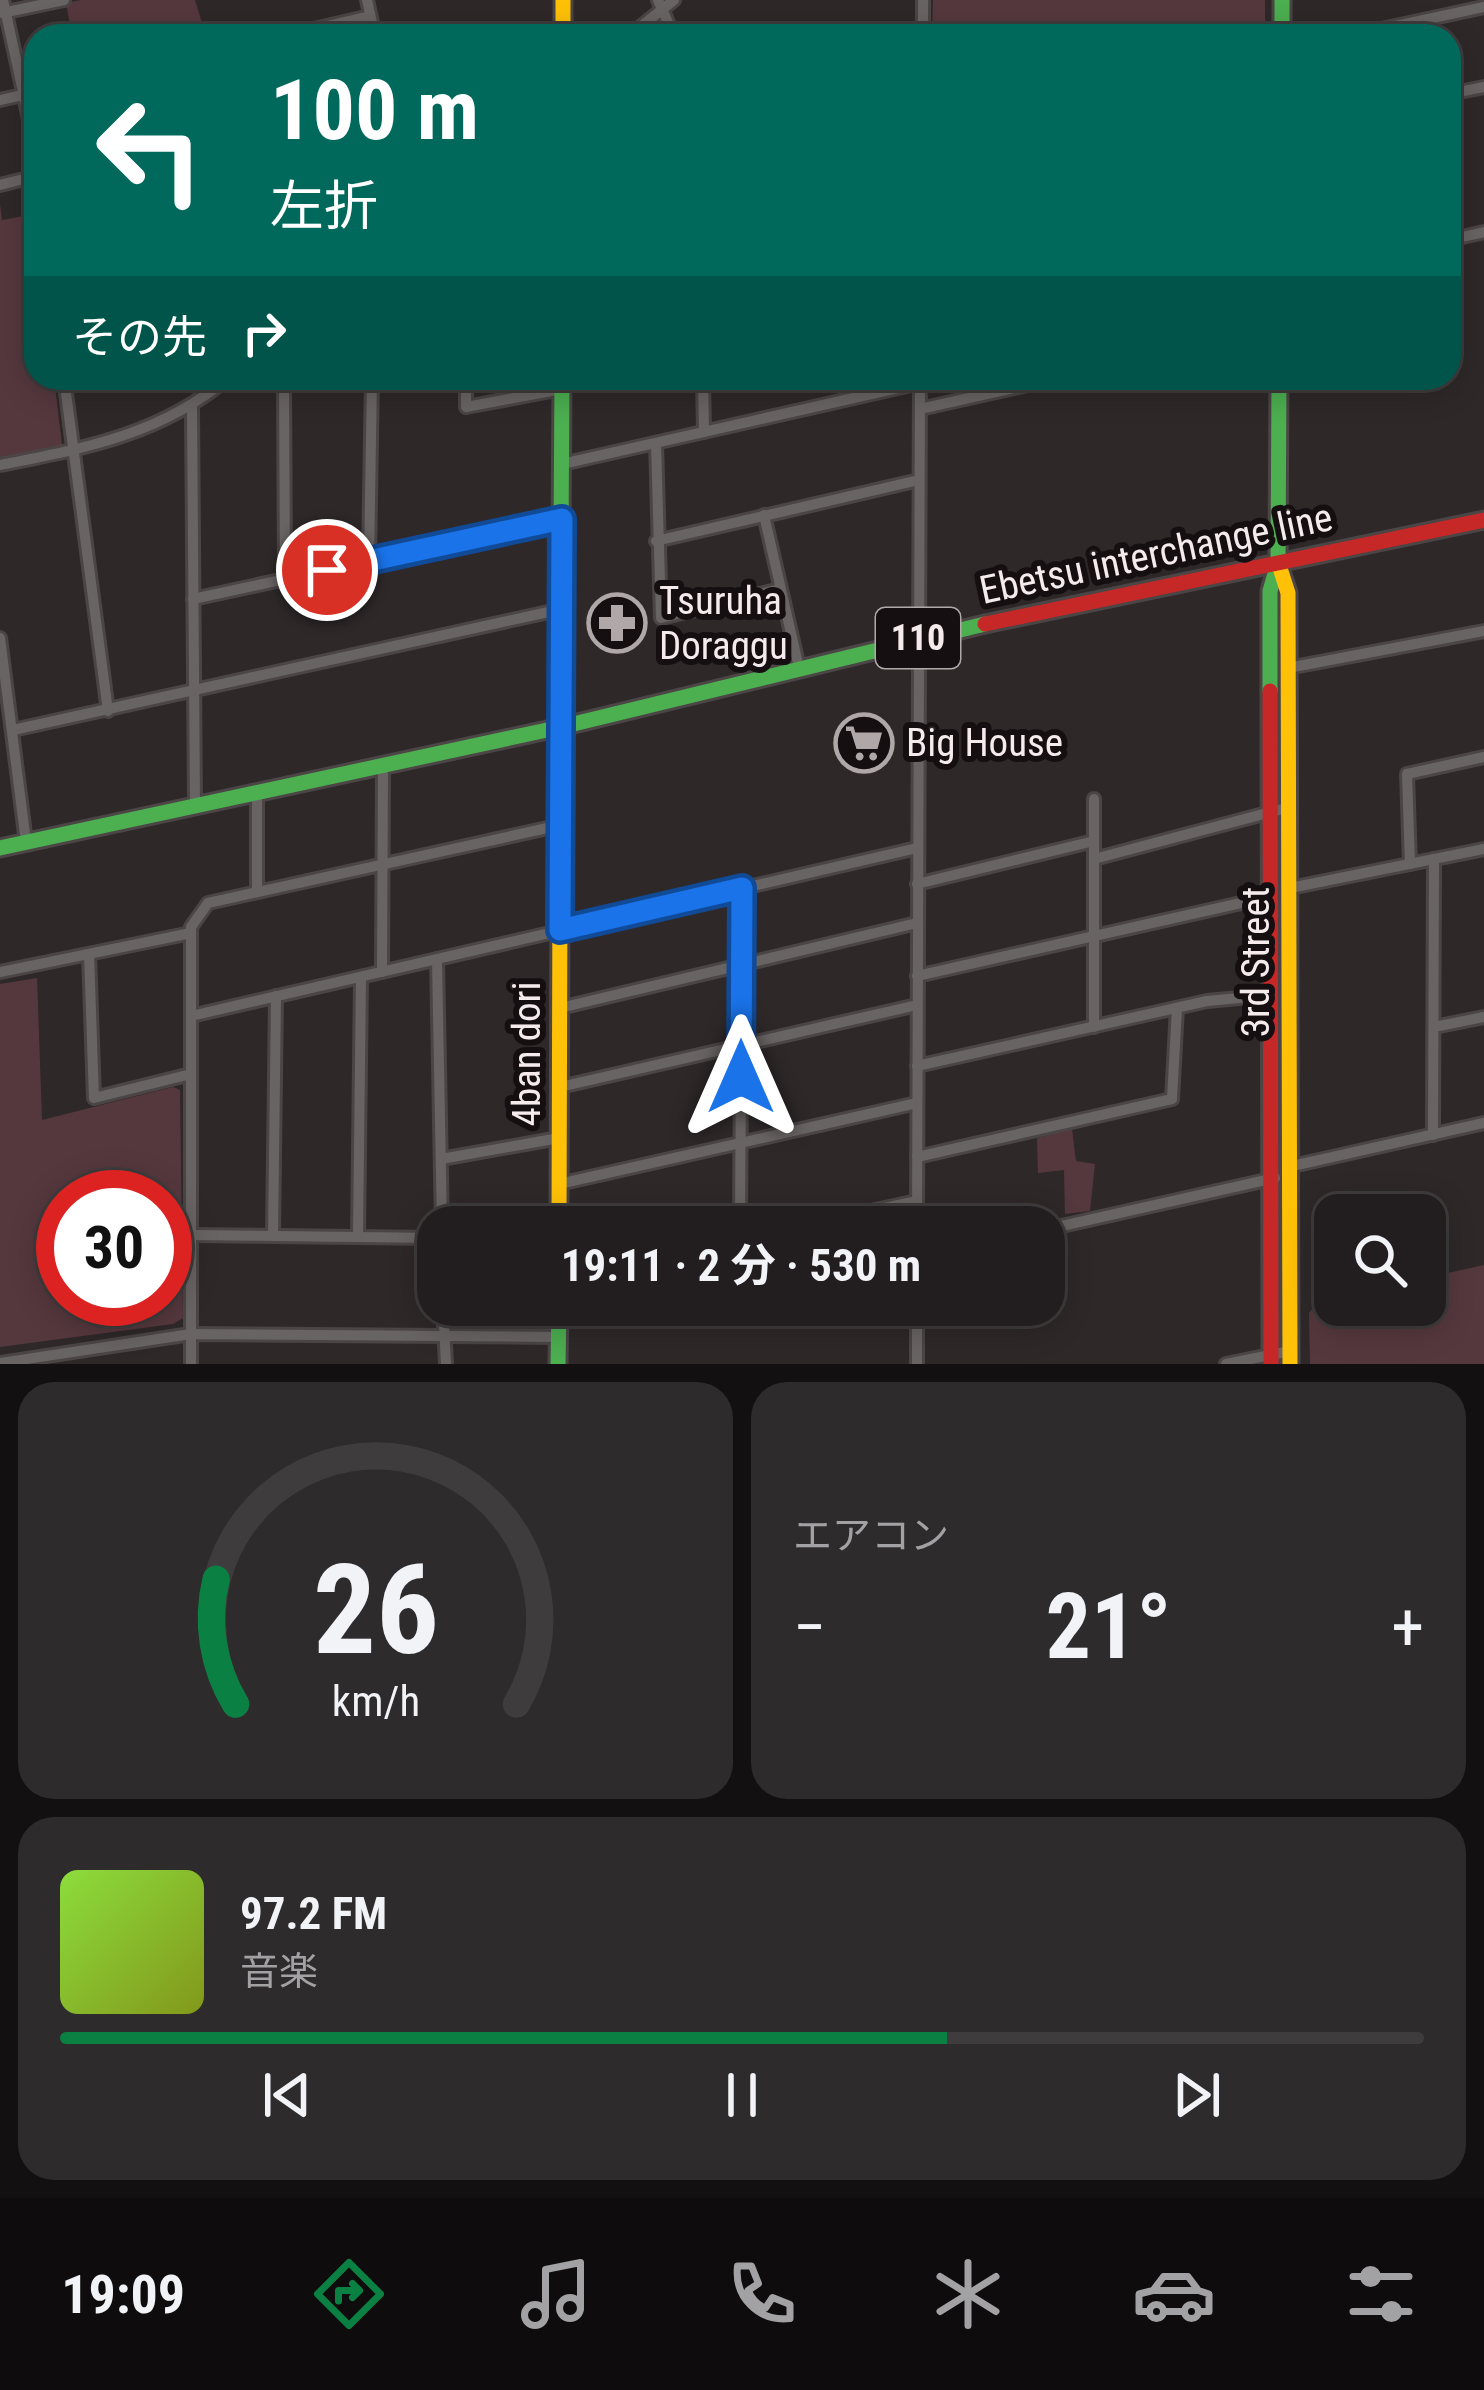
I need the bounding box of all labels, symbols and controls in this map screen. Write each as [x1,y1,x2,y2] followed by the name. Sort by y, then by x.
[270,61,479,160] text: 100 m
[72,72,228,228] icon: left
[270,175,378,238] text: 左折
[231,300,297,366] icon: right
[72,311,207,364] text: その先
[976,494,1336,614] street label: Ebetsu interchange line
[276,519,378,621] pin
[294,537,360,603] icon: arrive
[659,578,788,669] place label: Tsuruha Doraggu
[586,592,648,654] pharmacy icon: Tsuruha Doraggu
[876,608,960,668] road number: 110
[833,712,895,774] supermarket icon: Big House
[906,720,1063,766] place label: Big House
[1233,887,1279,1037] street label: 3rd Street
[504,982,550,1126] street label: 4ban dori
[678,1014,804,1140] position arrow
[36,1170,192,1326] speed limit sign: 30
[1314,1194,1446,1326] map controls
[1314,1194,1446,1326] button: search
[561,1239,921,1292] text: 19:11 · 2 分 · 530 m
[793,1513,949,1559] text: エアコン
[312,1537,439,1683] text: 26
[1046,1575,1172,1680] text: 21°
[793,1589,826,1666] text: −
[1391,1589,1424,1666] text: +
[331,1675,420,1725] text: km/h
[240,1887,387,1940] text: 97.2 FM
[240,1949,318,1995] text: 音楽
[254,2062,320,2128] icon: previous
[709,2062,775,2128] icon: pause
[1164,2062,1230,2128] icon: next
[307,2252,391,2336] icon: directions
[514,2252,598,2336] icon: music
[720,2252,804,2336] icon: phone
[926,2252,1010,2336] icon: climate
[1132,2252,1216,2336] icon: car
[1339,2252,1423,2336] icon: filters
[61,2263,185,2326] text: 19:09

